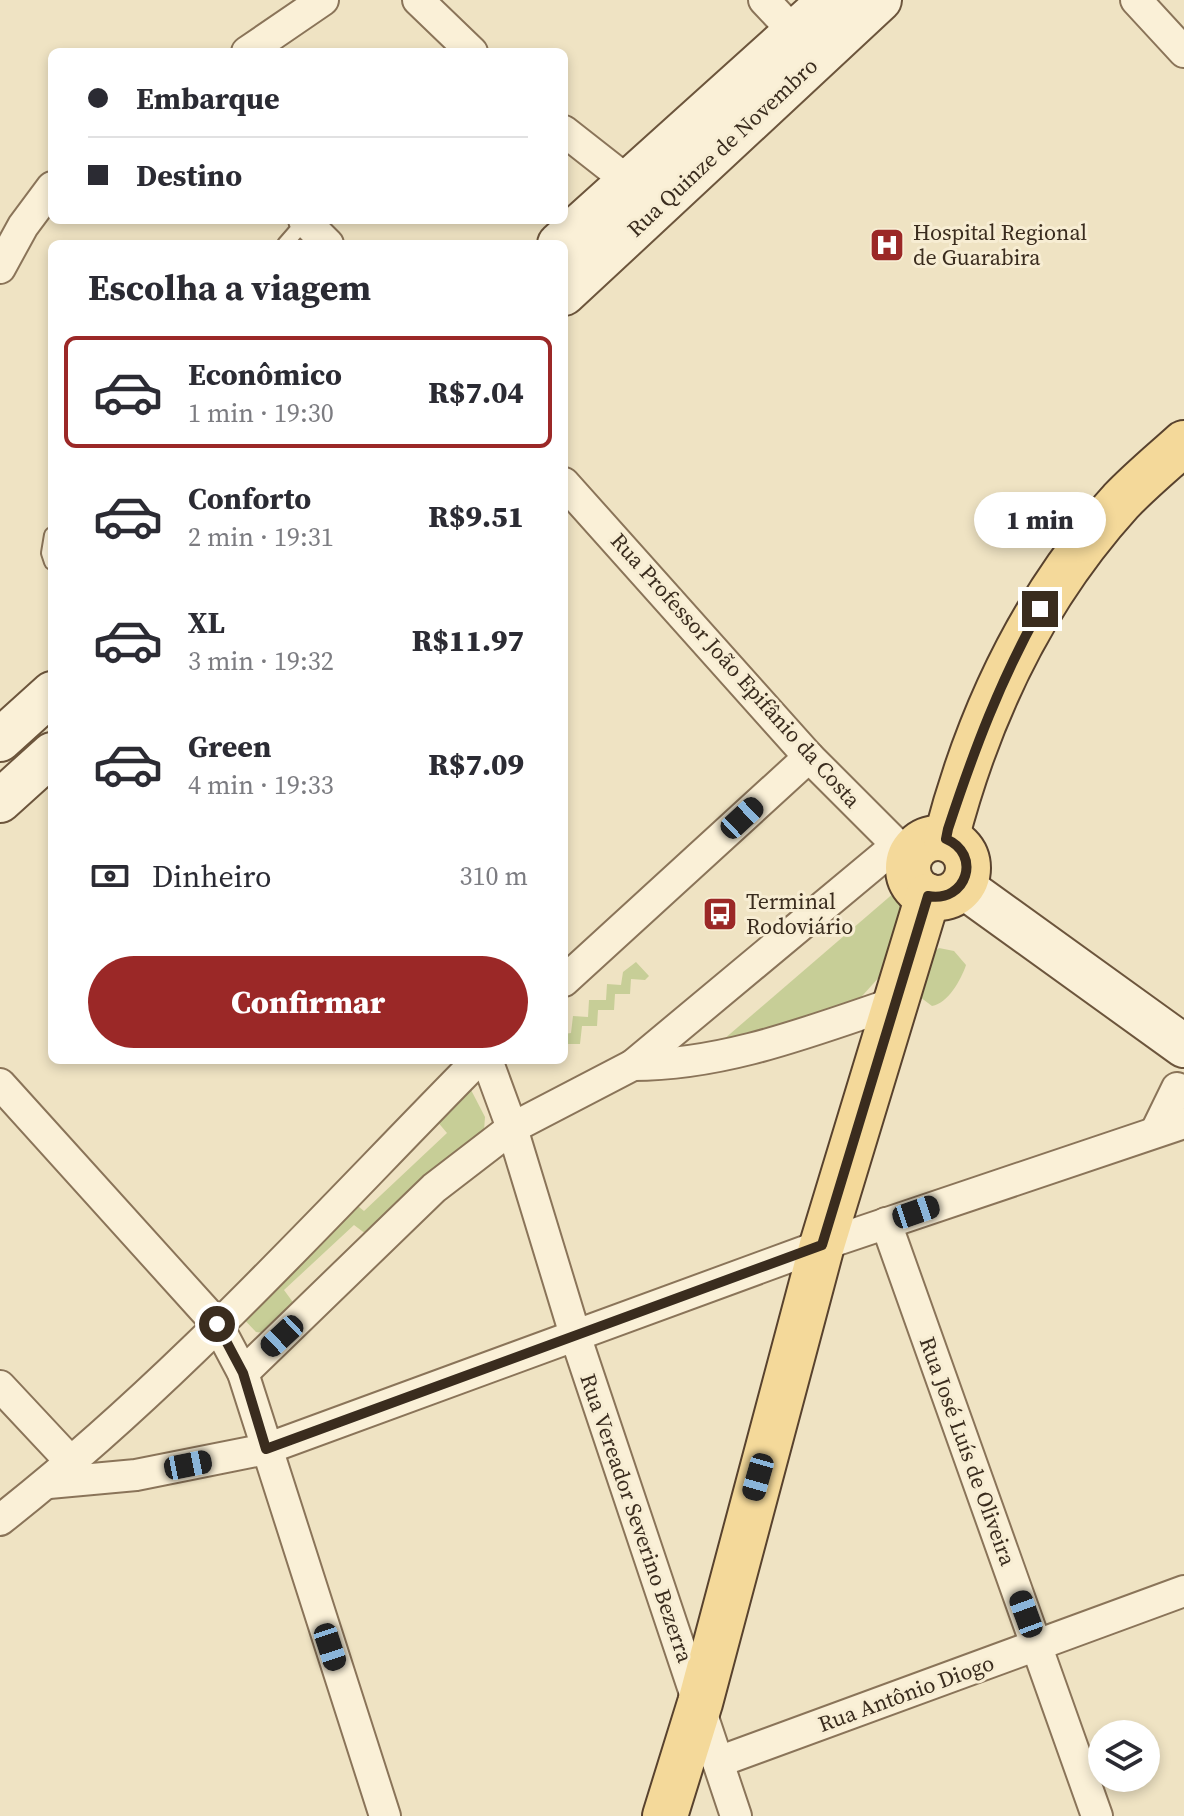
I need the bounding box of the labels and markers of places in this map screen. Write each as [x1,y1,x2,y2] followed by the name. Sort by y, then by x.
[913,217,1087,272] place label: Hospital Regional de Guarabira
[868,226,906,264] hospital icon: Hospital Regional de Guarabira
[746,886,853,941] place label: Terminal Rodoviário
[701,895,739,933] bus stop icon: Terminal Rodoviário

